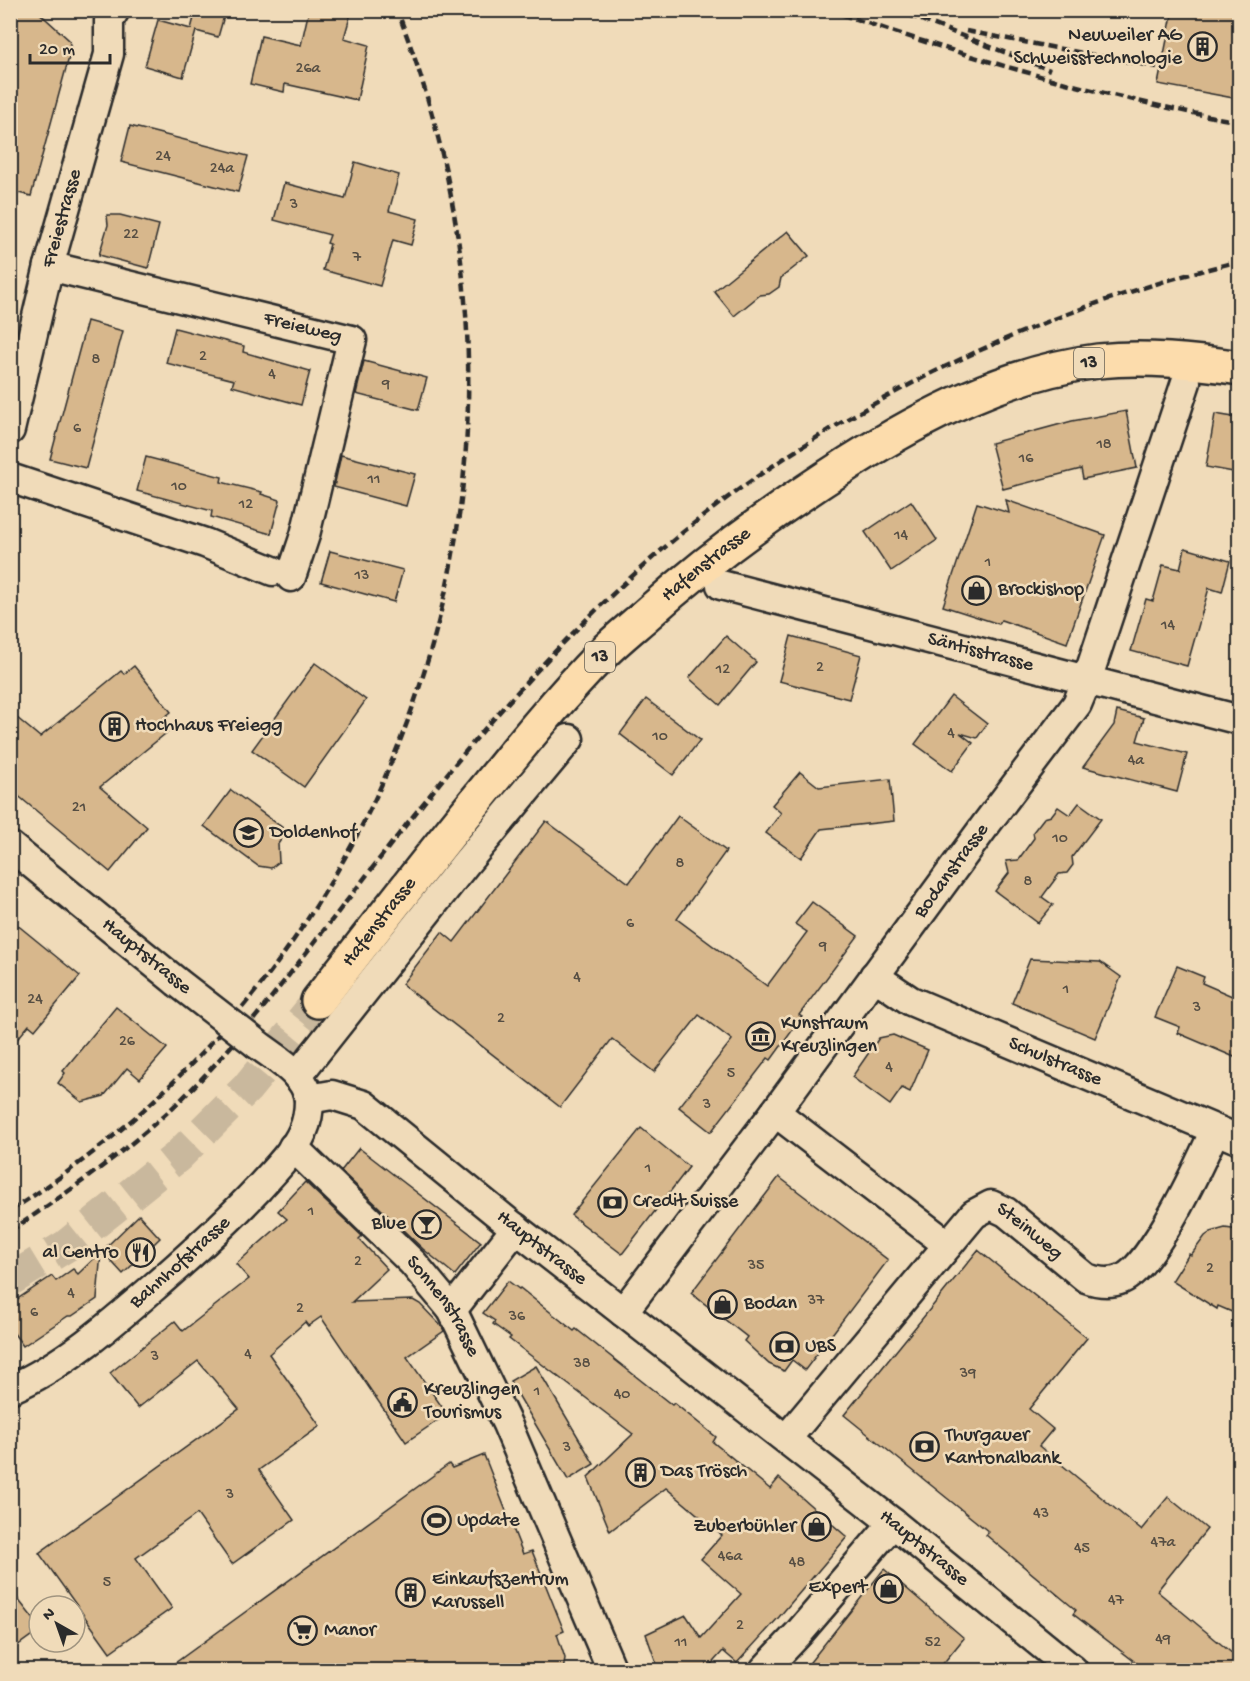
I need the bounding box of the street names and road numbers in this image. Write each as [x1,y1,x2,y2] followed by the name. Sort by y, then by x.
[37,166,87,271] street label: Freiestrasse
[260,307,344,349] street label: Freieweg
[1074,348,1104,378] road number: 13
[657,522,756,607] street label: Hafenstrasse
[925,628,1036,677] street label: Säntisstrasse
[585,642,615,672] road number: 13
[909,819,994,924] street label: Bodanstrasse
[338,872,422,972] street label: Hafenstrasse
[97,914,196,1001] street label: Hauptstrasse
[1005,1032,1106,1092] street label: Schulstrasse
[993,1198,1067,1265] street label: Steinweg
[492,1206,592,1291] street label: Hauptstrasse
[125,1211,236,1315] street label: Bahnhofstrasse
[401,1251,485,1361] street label: Sonnenstrasse
[874,1505,974,1592] street label: Hauptstrasse

